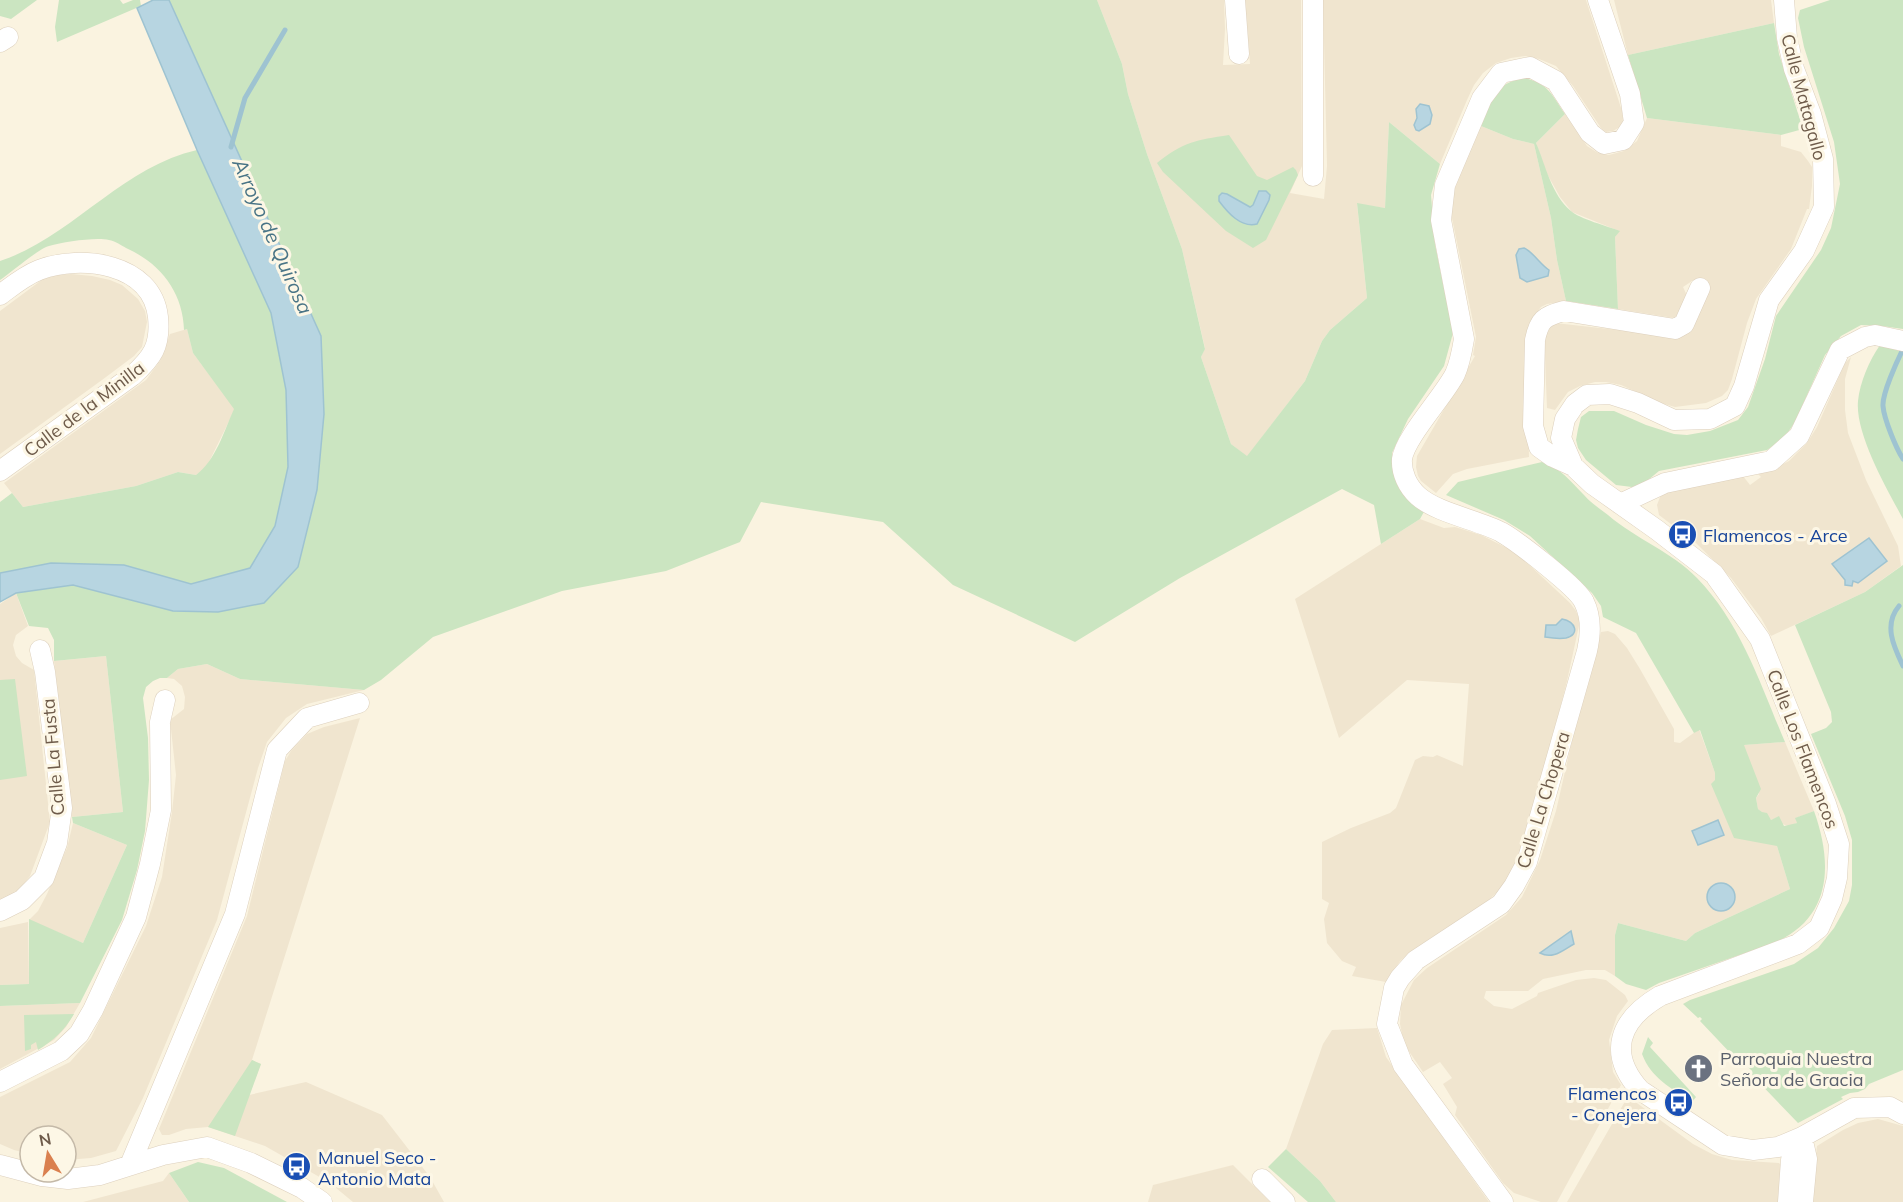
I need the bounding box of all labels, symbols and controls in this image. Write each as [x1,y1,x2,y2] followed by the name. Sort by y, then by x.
[1776,31,1832,163] street label: Calle Matagallo
[227,153,319,318] water label: Arroyo de Quirosa
[19,356,149,462] street label: Calle de la Minilla
[1666,519,1698,551] bus stop icon: Flamencos - Arce
[1703,524,1848,547] place label: Flamencos - Arce
[1762,666,1844,832] street label: Calle Los Flamencos
[36,698,70,816] street label: Calle La Fusta
[1511,729,1575,871] street label: Calle La Chopera
[1720,1047,1872,1091] place label: Parroquia Nuestra Señora de Gracia
[1683,1052,1715,1084] church icon: Parroquia Nuestra Señora de Gracia
[1568,1082,1657,1126] place label: Flamencos - Conejera
[1662,1087,1694,1119] bus stop icon: Flamencos - Conejera
[18,1124,78,1184] north arrow
[37,1128,53,1150] text: N
[318,1146,436,1190] place label: Manuel Seco - Antonio Mata
[281,1151,313,1183] bus stop icon: Manuel Seco - Antonio Mata

